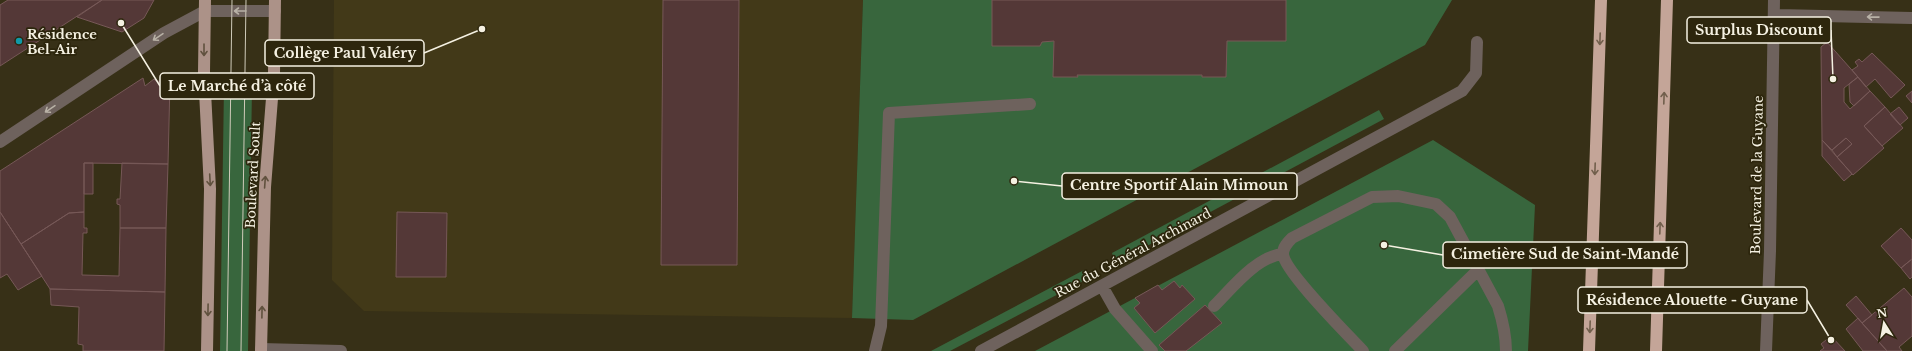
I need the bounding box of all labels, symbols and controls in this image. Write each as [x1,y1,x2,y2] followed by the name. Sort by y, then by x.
[234,7,247,15] one-way arrow
[1867,14,1880,21] one-way arrow
[1687,17,1831,43] callout: Surplus Discount
[1695,21,1824,39] text: Surplus Discount
[27,26,97,58] place label: Résidence Bel-Air
[1596,32,1603,45] one-way arrow
[153,33,164,41] one-way arrow
[14,36,24,46] marker: Résidence Bel-Air
[265,40,424,66] callout: Collège Paul Valéry
[200,43,208,56] one-way arrow
[274,44,417,62] text: Collège Paul Valéry
[160,73,314,99] callout: Le Marché d’à côté
[168,77,306,95] text: Le Marché d’à côté
[1660,92,1668,105] one-way arrow
[1747,95,1767,255] street label: Boulevard de la Guyane
[44,105,56,113] one-way arrow
[242,121,264,229] street label: Boulevard Soult
[1591,162,1599,175] one-way arrow
[206,173,213,186] one-way arrow
[1062,173,1297,199] callout: Centre Sportif Alain Mimoun
[262,176,269,189] one-way arrow
[1070,176,1288,194] text: Centre Sportif Alain Mimoun
[1052,204,1214,302] street label: Rue du Général Archinard
[1656,222,1664,235] one-way arrow
[1443,242,1687,268] callout: Cimetière Sud de Saint-Mandé
[1451,245,1679,263] text: Cimetière Sud de Saint-Mandé
[1578,287,1807,313] callout: Résidence Alouette - Guyane
[1586,291,1798,309] text: Résidence Alouette - Guyane
[204,303,211,316] one-way arrow
[1864,303,1904,343] north arrow
[1876,305,1889,321] text: N
[258,306,266,319] one-way arrow
[1586,320,1593,333] one-way arrow

